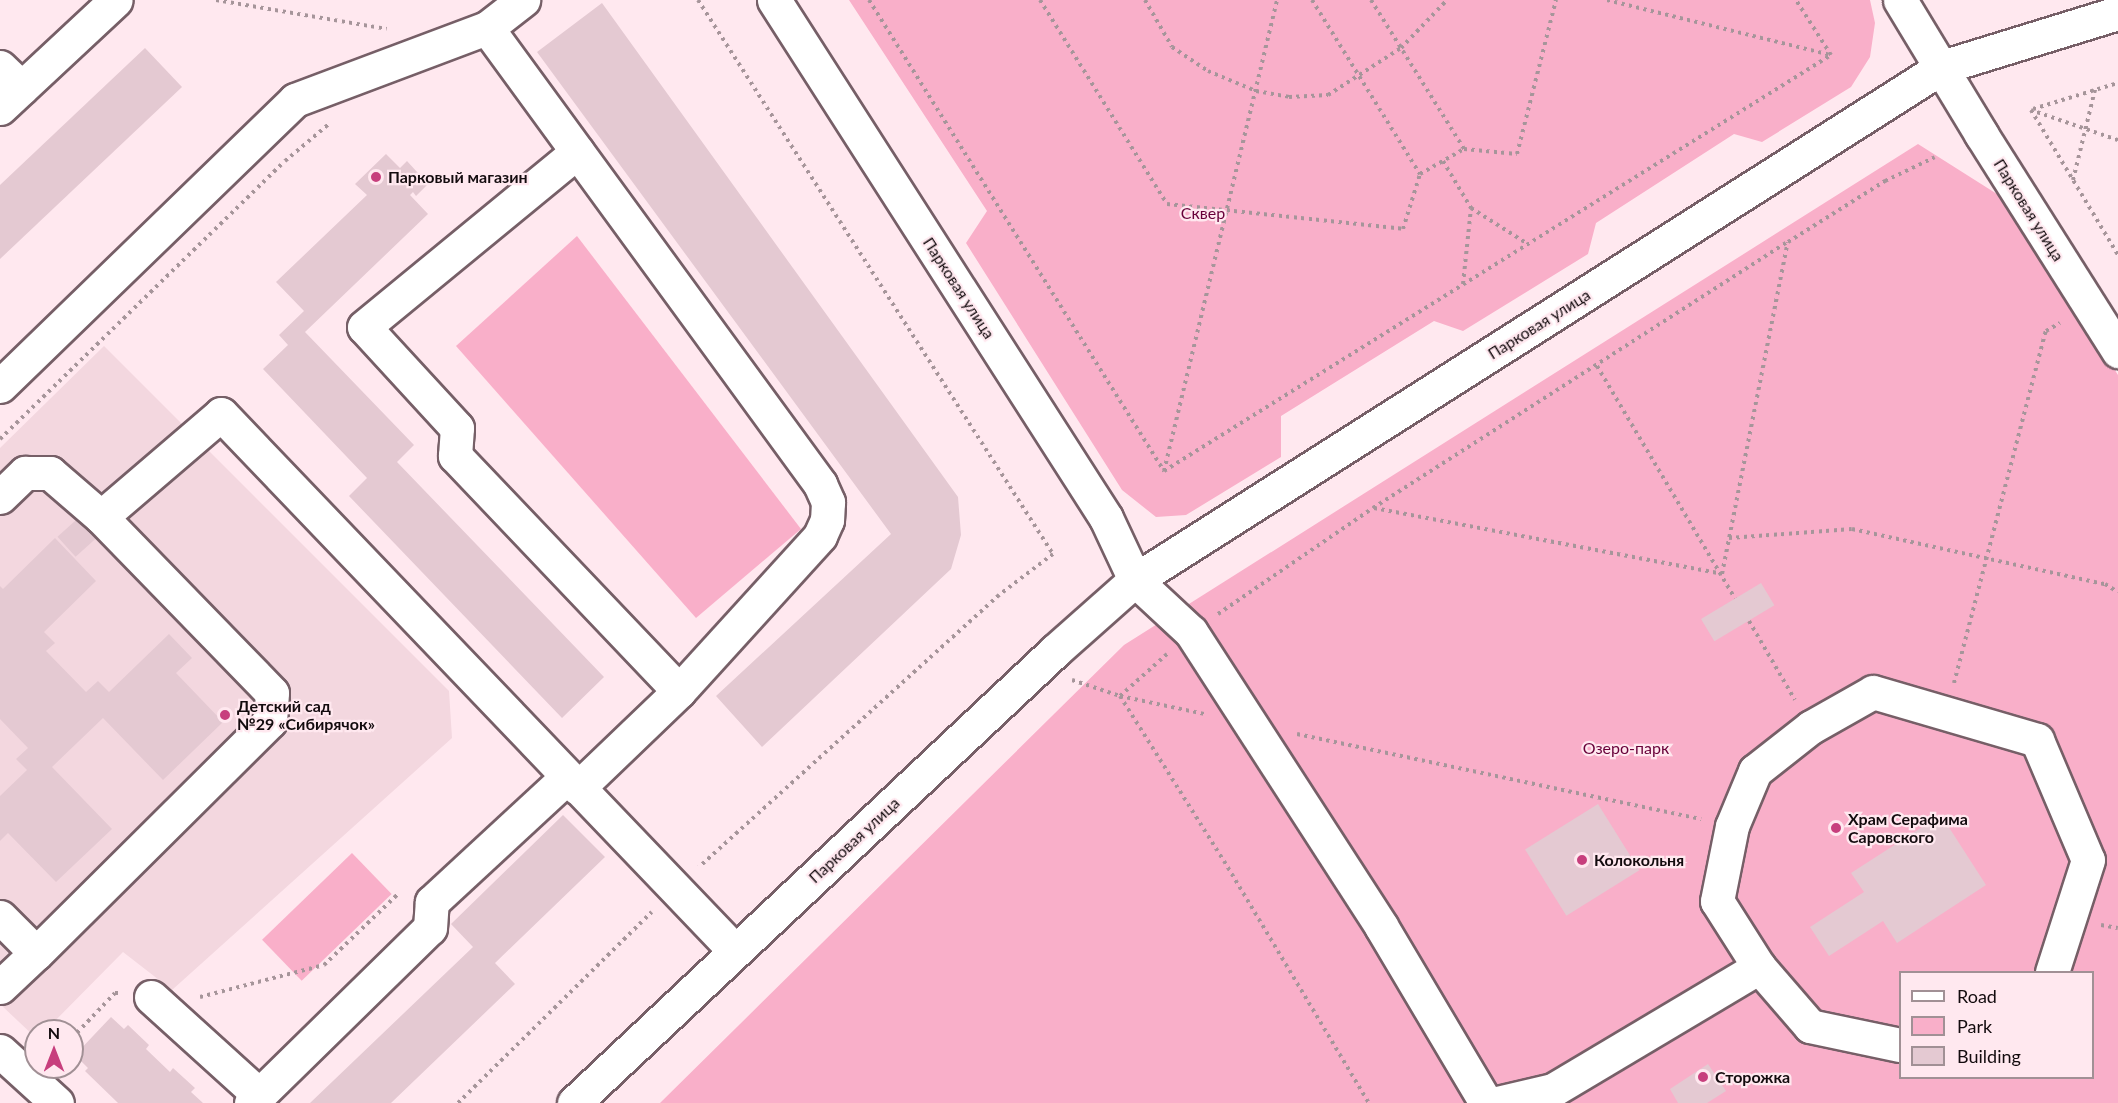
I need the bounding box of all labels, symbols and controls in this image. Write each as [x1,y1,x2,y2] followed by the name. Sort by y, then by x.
[1990,155,2068,265] street label: Парковая улица
[388,167,528,187] place label: Парковый магазин
[369,170,383,184] marker: Парковый магазин
[1181,203,1225,223] park label: Сквер
[919,234,999,342] street label: Парковая улица
[1484,285,1594,363] street label: Парковая улица
[237,696,375,734] place label: Детский сад №29 «Сибирячок»
[218,708,232,722] marker: Детский сад №29 «Сибирячок»
[1583,738,1669,758] park label: Озеро-парк
[805,793,903,887] street label: Парковая улица
[1848,809,1968,847] place label: Храм Серафима Саровского
[1829,821,1843,835] marker: Храм Серафима Саровского
[1594,850,1684,870] place label: Колокольня
[1575,853,1589,867] marker: Колокольня
[1899,971,2094,1079] legend
[1957,985,1997,1007] text: Road
[1957,1015,1992,1037] text: Park
[24,1019,84,1079] north arrow
[48,1023,60,1042] text: N
[1957,1045,2021,1067] text: Building
[1715,1067,1790,1087] place label: Сторожка
[1696,1070,1710,1084] marker: Сторожка

